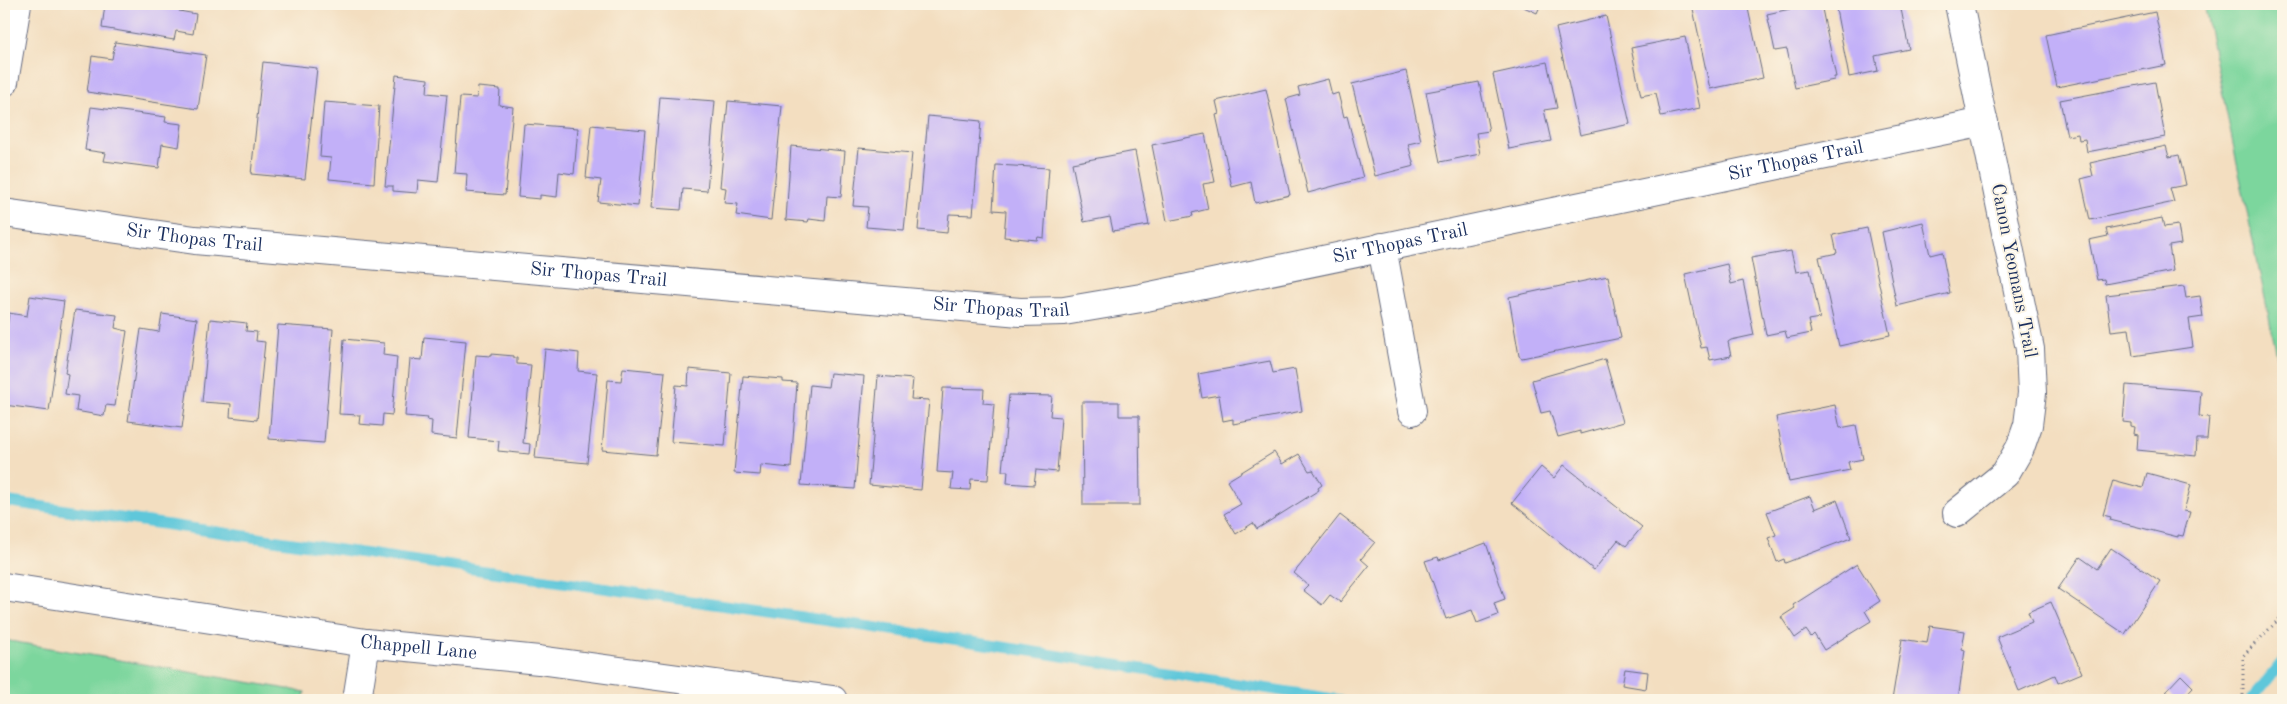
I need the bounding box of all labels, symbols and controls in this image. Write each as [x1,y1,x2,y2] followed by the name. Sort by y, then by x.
[1727,138,1865,185] street label: Sir Thopas Trail
[1987,182,2039,360] street label: Canon Yeomans Trail
[125,221,263,255] street label: Sir Thopas Trail
[1331,221,1469,267] street label: Sir Thopas Trail
[529,260,668,291] street label: Sir Thopas Trail
[932,295,1071,322] street label: Sir Thopas Trail
[359,633,478,663] street label: Chappell Lane

